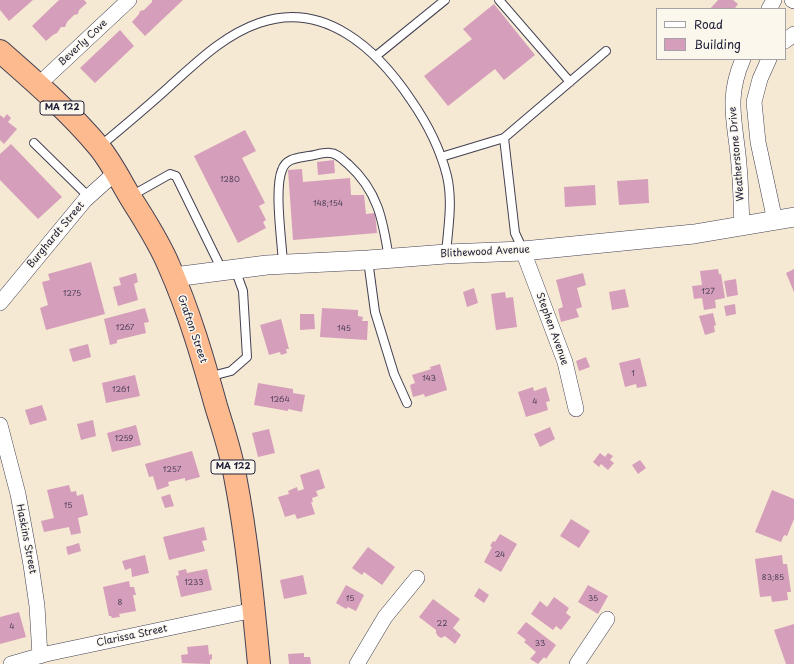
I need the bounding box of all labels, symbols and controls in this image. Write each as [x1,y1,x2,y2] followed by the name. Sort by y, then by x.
[656,8,786,60] legend
[694,15,723,33] text: Road
[56,17,110,69] street label: Beverly Cove
[694,35,741,53] text: Building
[40,101,84,115] road number: MA 122
[727,106,747,202] street label: Weatherstone Drive
[220,175,240,185] house number: 1280
[25,199,87,271] street label: Burghardt Street
[313,199,343,209] house number: 148;154
[440,244,530,260] street label: Blithewood Avenue
[701,287,715,297] house number: 127
[63,289,81,299] house number: 1275
[533,291,571,367] street label: Stephen Avenue
[175,293,209,365] street label: Grafton Street
[116,323,134,333] house number: 1267
[337,324,351,334] house number: 145
[631,369,635,379] house number: 1
[422,374,436,384] house number: 143
[112,385,130,395] house number: 1261
[270,395,290,405] house number: 1264
[532,397,538,407] house number: 4
[115,434,133,444] house number: 1259
[211,460,255,474] road number: MA 122
[163,465,181,475] house number: 1257
[64,501,72,511] house number: 15
[13,503,39,575] street label: Haskins Street
[495,550,505,560] house number: 24
[762,573,784,583] house number: 83;85
[184,578,204,588] house number: 1233
[346,594,354,604] house number: 15
[588,594,598,604] house number: 35
[118,598,122,608] house number: 8
[437,619,447,629] house number: 22
[9,622,15,632] house number: 4
[95,623,169,649] street label: Clarissa Street
[535,639,545,649] house number: 33

